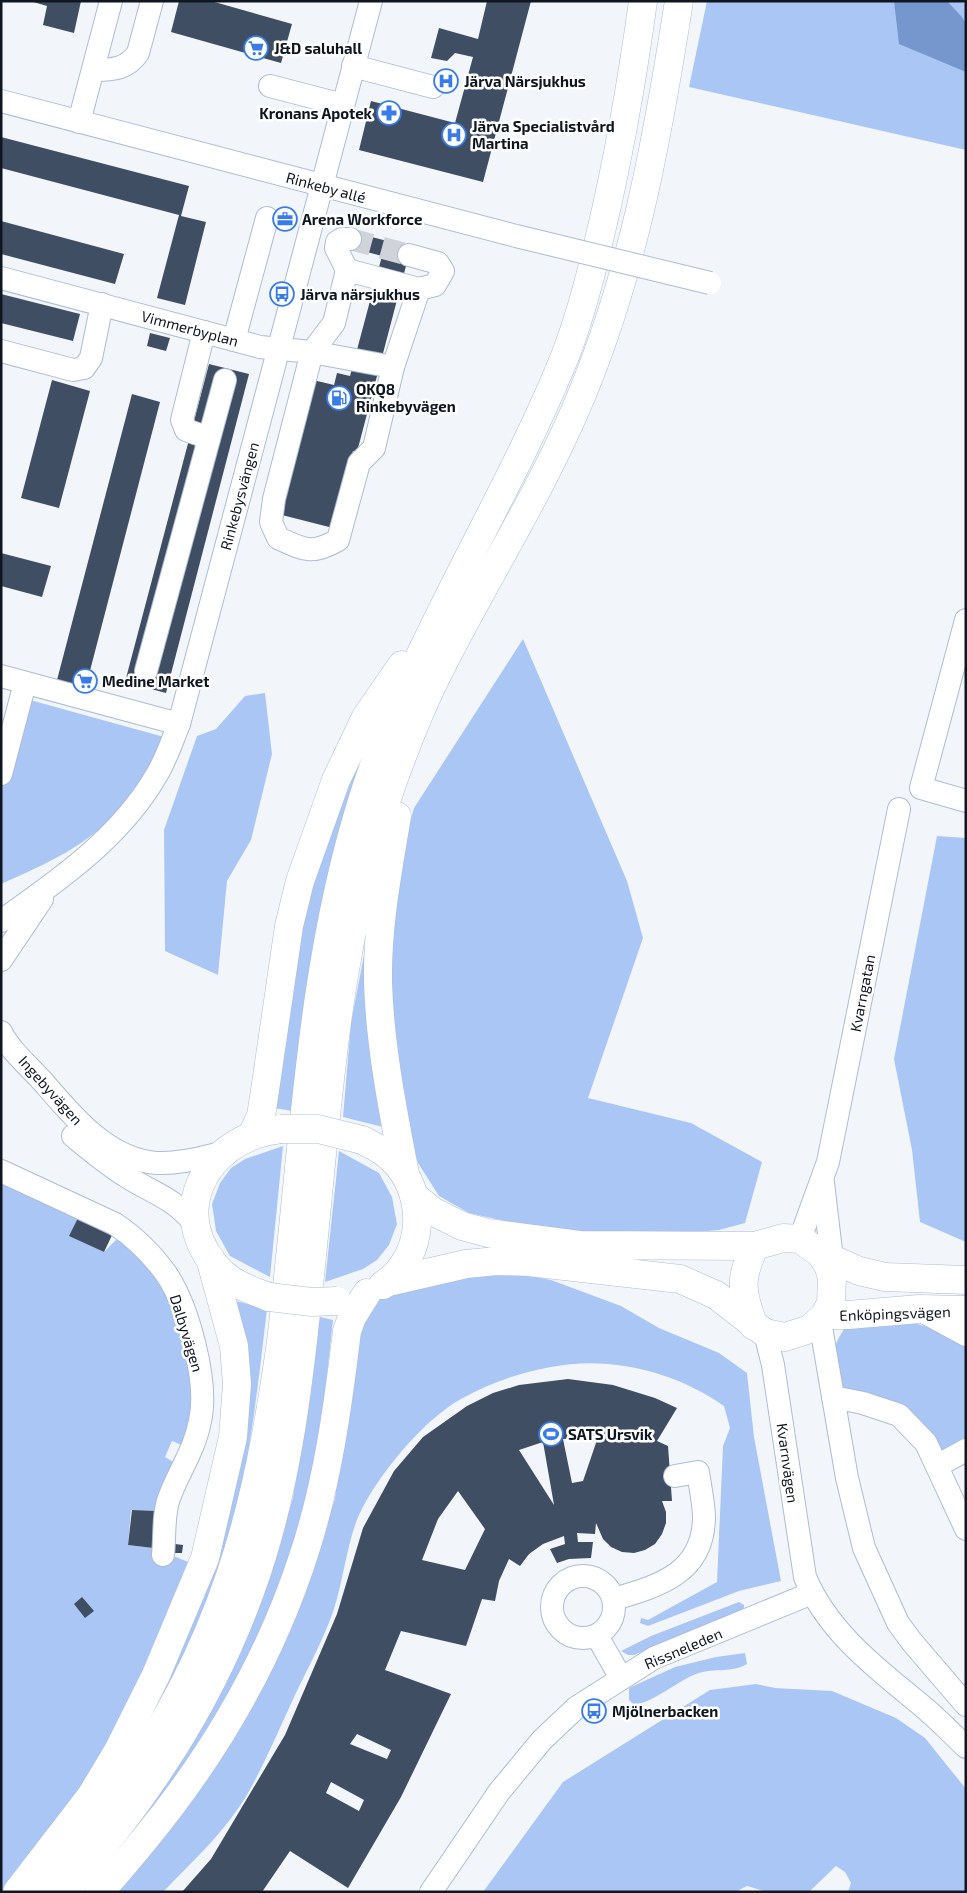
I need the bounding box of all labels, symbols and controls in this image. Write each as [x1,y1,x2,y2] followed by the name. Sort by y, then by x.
[243,35,269,61] supermarket icon: J&D saluhall
[274,39,362,57] place label: J&D saluhall
[433,68,459,94] hospital icon: Järva Närsjukhus
[464,72,586,90] place label: Järva Närsjukhus
[376,100,402,126] pharmacy icon: Kronans Apotek
[259,104,373,122] place label: Kronans Apotek
[472,117,615,152] place label: Järva Specialistvård Martina
[441,122,467,148] hospital icon: Järva Specialistvård Martina
[284,168,368,206] street label: Rinkeby allé
[272,206,298,232] office icon: Arena Workforce
[302,210,422,228] place label: Arena Workforce
[269,281,295,307] bus stop icon: Järva närsjukhus
[300,285,420,303] place label: Järva närsjukhus
[140,306,240,350] street label: Vimmerbyplan
[356,380,456,416] place label: OKQ8 Rinkebyvägen
[326,385,352,411] fuel station icon: OKQ8 Rinkebyvägen
[216,440,262,552] street label: Rinkebysvängen
[72,668,98,694] supermarket icon: Medine Market
[102,672,209,690] place label: Medine Market
[846,953,878,1033] street label: Kvarngatan
[15,1052,87,1128] street label: Ingebyvägen
[167,1292,207,1374] street label: Dalbyvägen
[839,1302,951,1324] street label: Enköpingsvägen
[538,1421,564,1447] sports icon: SATS Ursvik
[773,1422,803,1504] street label: Kvarnvägen
[568,1425,653,1443] place label: SATS Ursvik
[641,1624,725,1672] street label: Rissneleden
[581,1698,607,1724] bus stop icon: Mjölnerbacken
[612,1702,718,1720] place label: Mjölnerbacken

